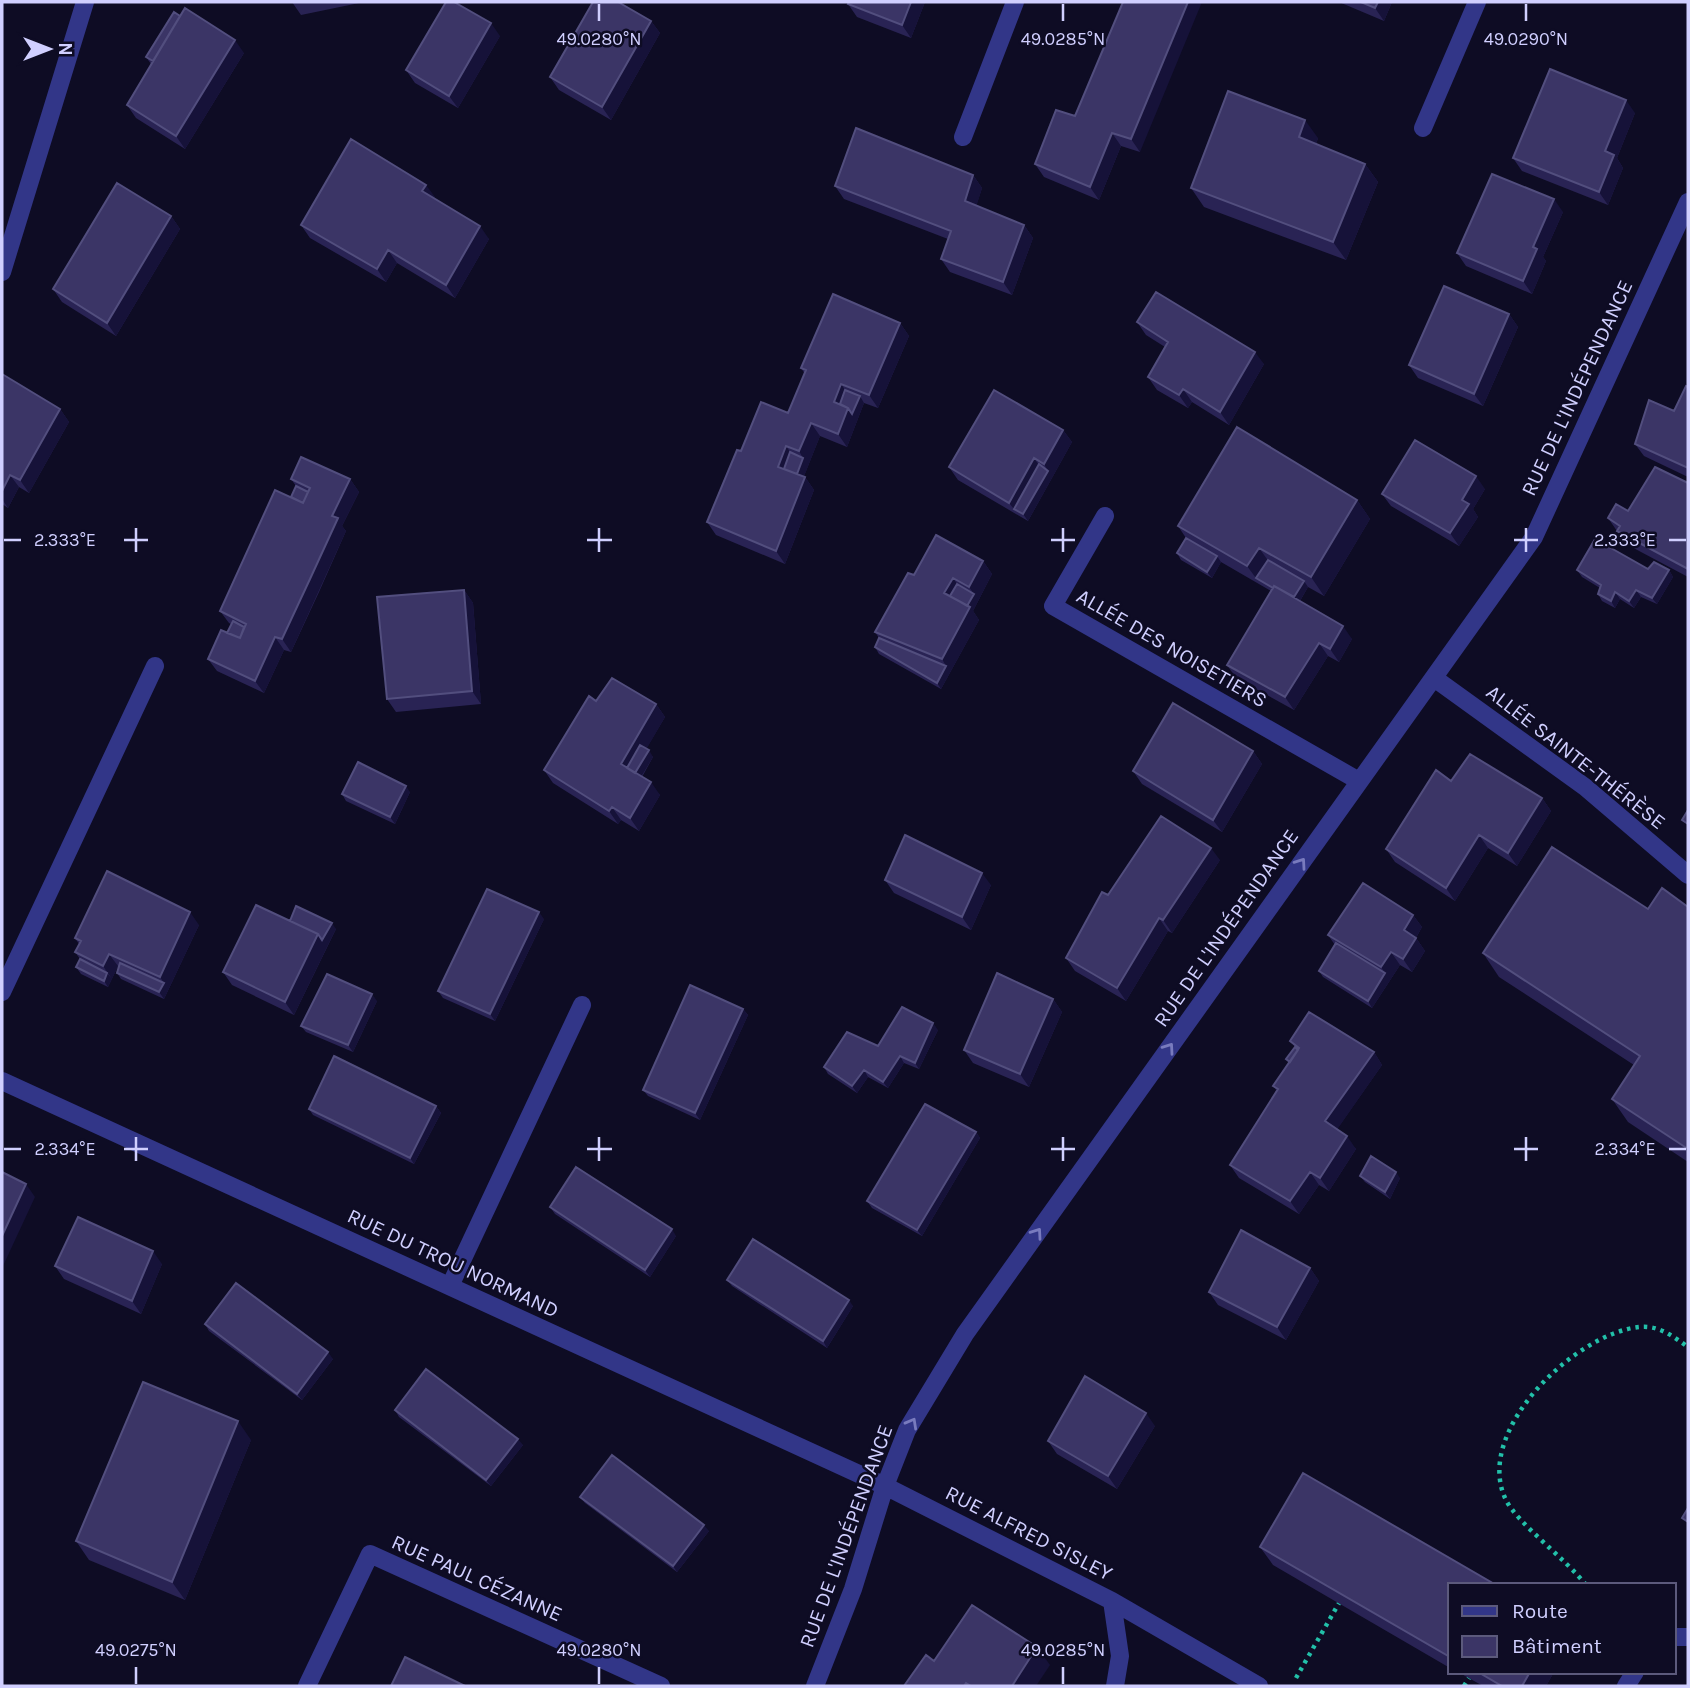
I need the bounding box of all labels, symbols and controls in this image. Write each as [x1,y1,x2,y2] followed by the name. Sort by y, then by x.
[14,14,84,84] north arrow
[556,28,642,50] text: 49.0280°N
[1021,28,1105,50] text: 49.0285°N
[1484,28,1568,50] text: 49.0290°N
[54,42,76,56] text: N
[1516,276,1638,500] street label: RUE DE L'INDÉPENDANCE
[34,529,96,551] text: 2.333°E
[1594,529,1656,551] text: 2.333°E
[1073,584,1271,712] street label: ALLÉE DES NOISETIERS
[1482,680,1670,834] street label: ALLÉE SAINTE-THÉRÈSE
[1149,825,1303,1031] street label: RUE DE L'INDÉPENDANCE
[1293,858,1305,871] one-way arrow
[1161,1043,1173,1056] one-way arrow
[34,1138,96,1160] text: 2.334°E
[1594,1138,1656,1160] text: 2.334°E
[344,1203,562,1323] street label: RUE DU TROU NORMAND
[1029,1228,1041,1241] one-way arrow
[904,1418,917,1430] one-way arrow
[794,1421,898,1651] street label: RUE DE L'INDÉPENDANCE
[942,1481,1117,1586] street label: RUE ALFRED SISLEY
[388,1530,566,1626] street label: RUE PAUL CÉZANNE
[1448,1583,1676,1674] legend
[1512,1599,1568,1623] text: Route
[1512,1634,1602,1658] text: Bâtiment
[95,1639,177,1661] text: 49.0275°N
[556,1639,642,1661] text: 49.0280°N
[1021,1639,1105,1661] text: 49.0285°N

